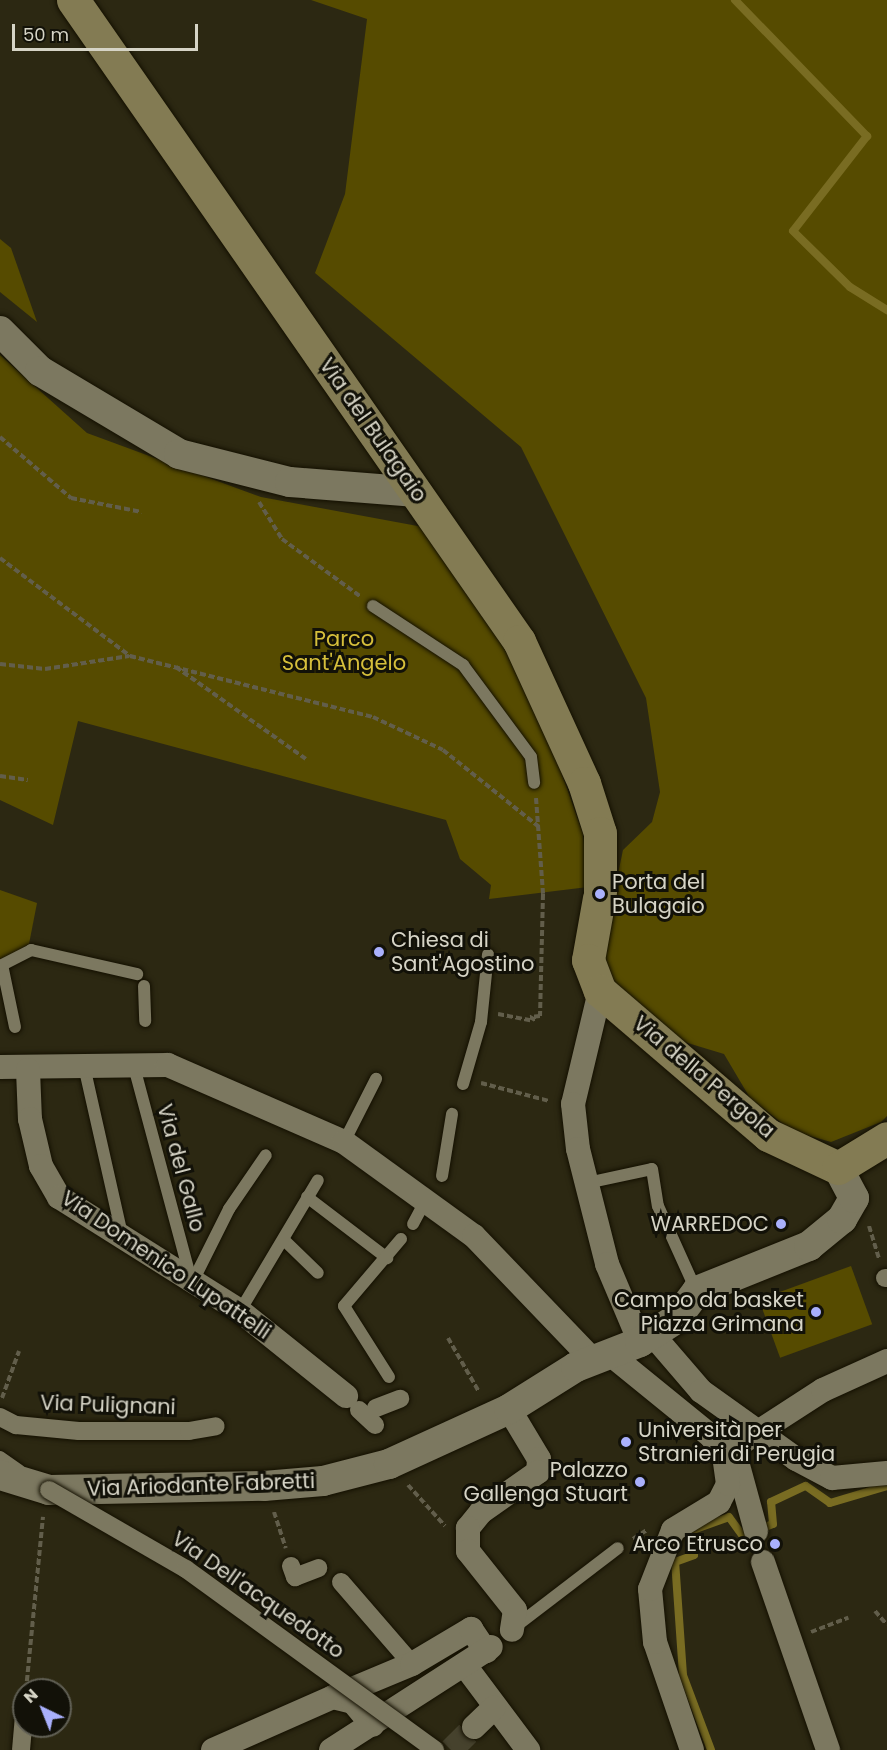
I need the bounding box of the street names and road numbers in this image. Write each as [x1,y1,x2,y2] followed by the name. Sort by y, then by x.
[314,353,432,507] street label: Via del Bulagaio
[628,1011,780,1143] street label: Via della Pergola
[152,1101,210,1235] street label: Via del Gallo
[56,1185,276,1345] street label: Via Domenico Lupattelli
[40,1390,176,1420] street label: Via Pulignani
[87,1468,315,1502] street label: Via Ariodante Fabretti
[167,1526,349,1664] street label: Via Dell'acquedotto

